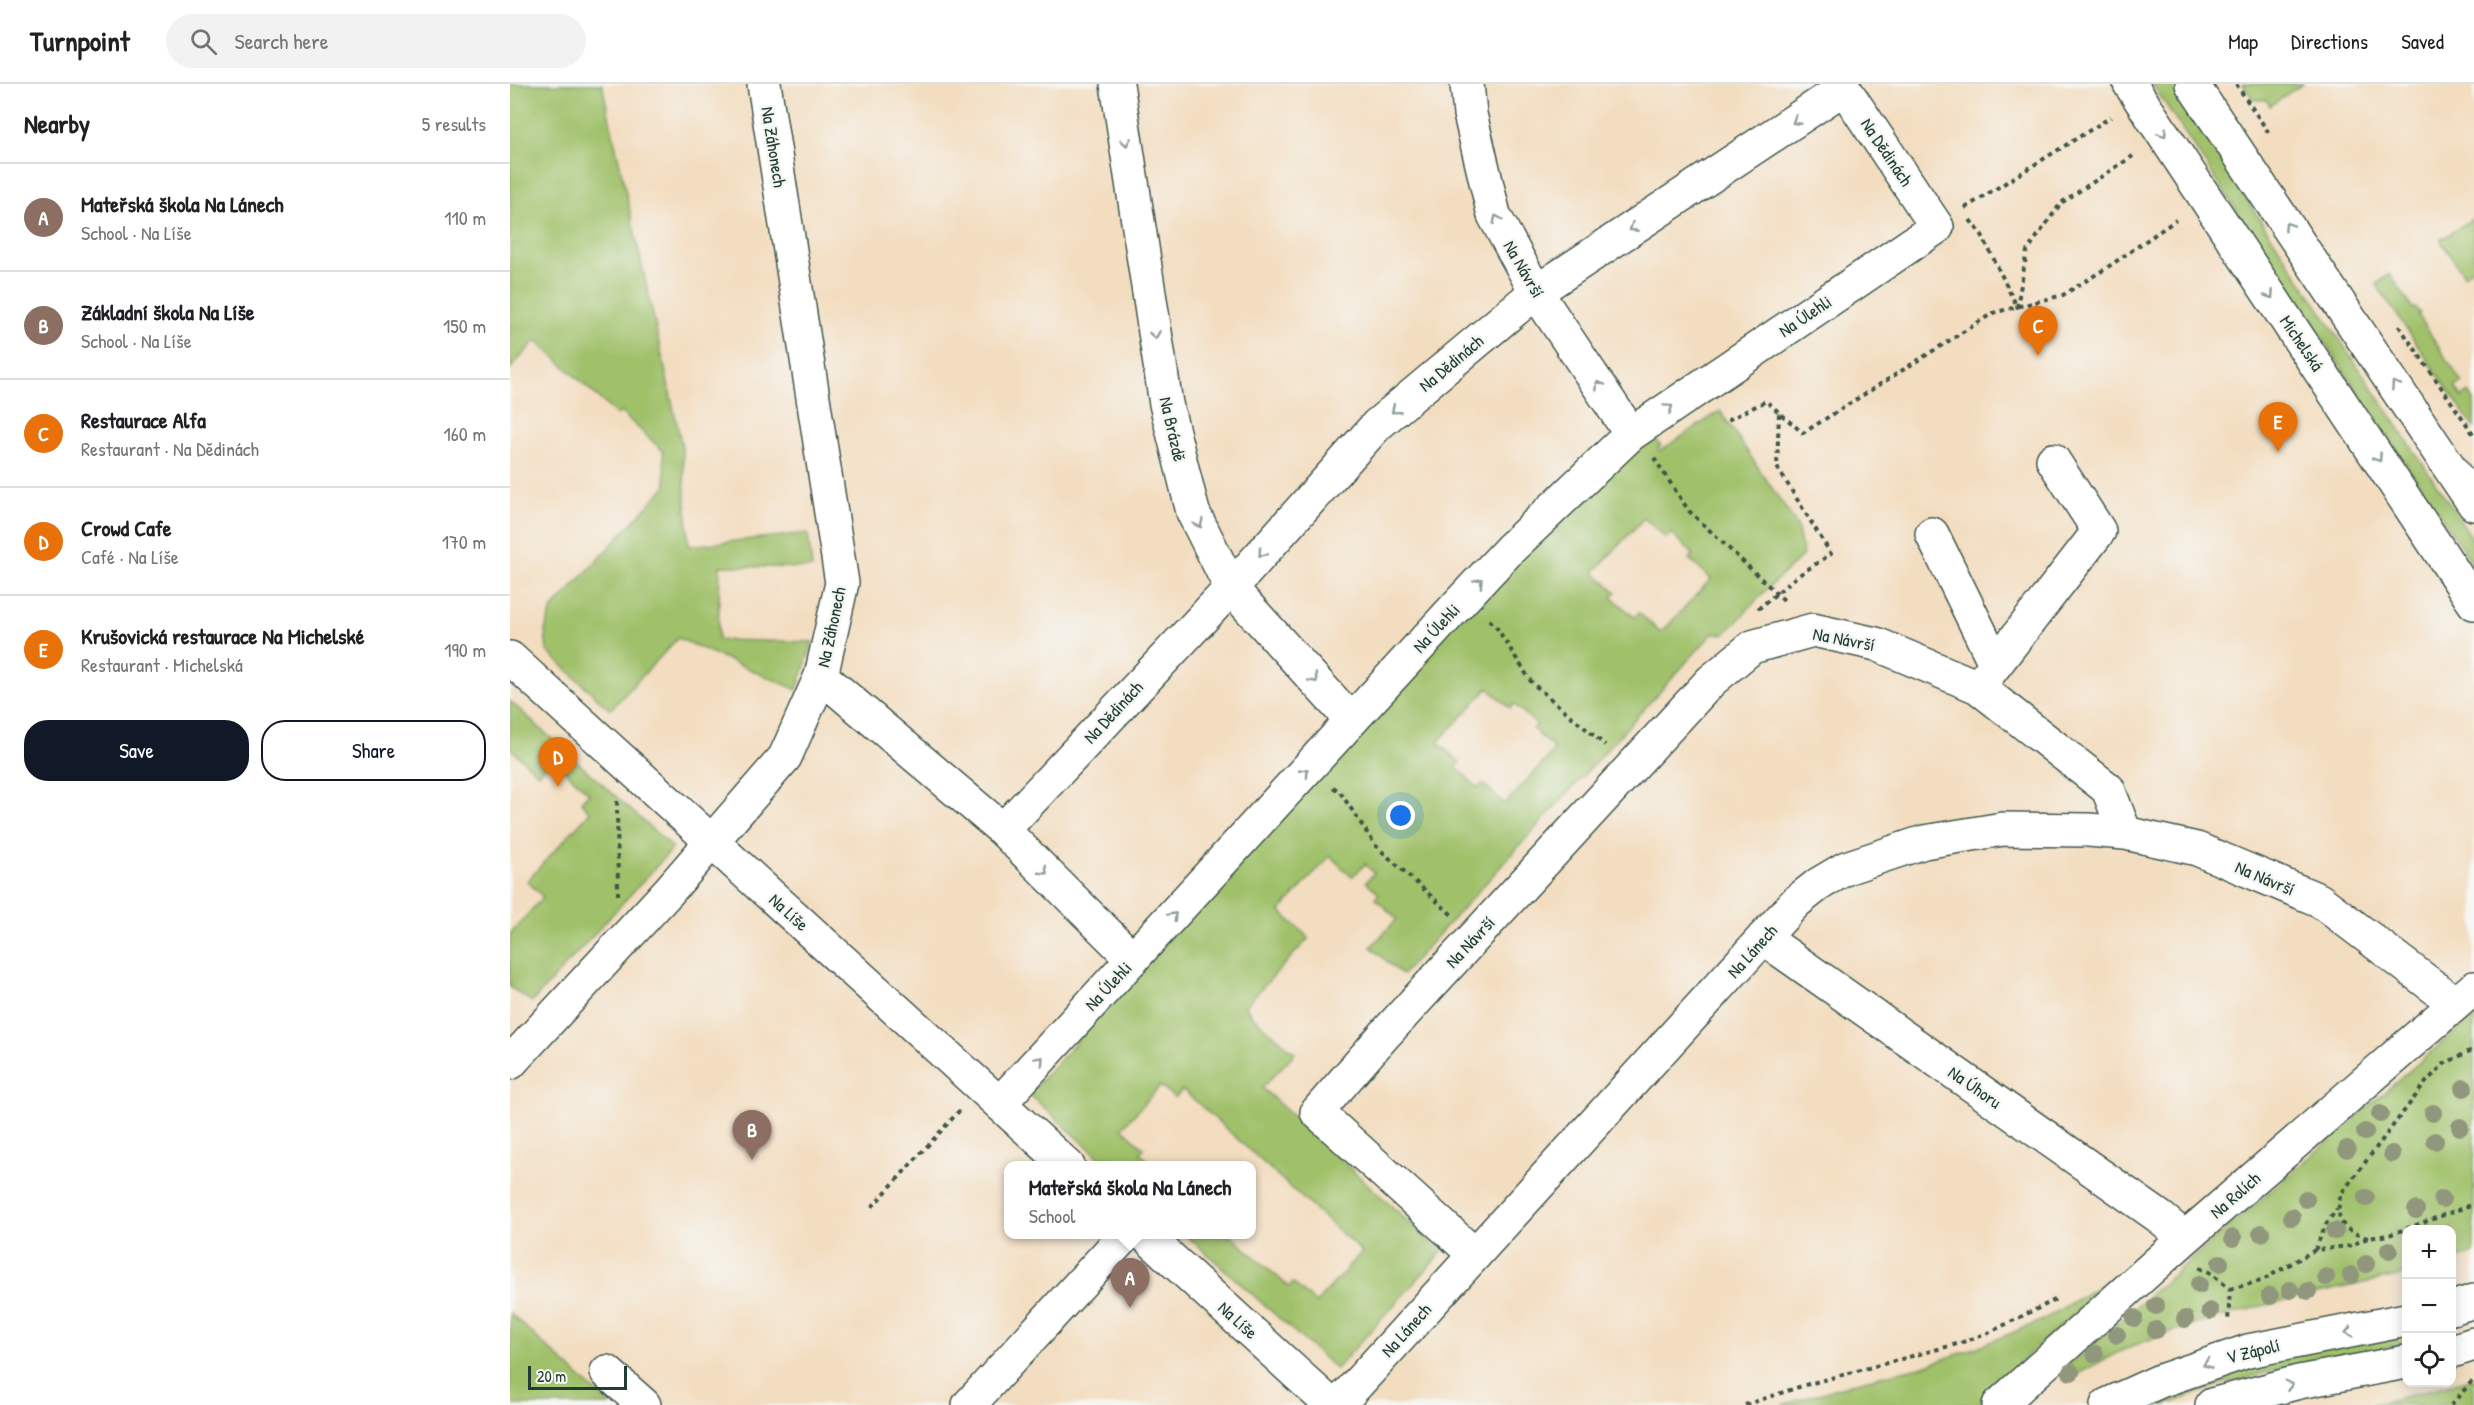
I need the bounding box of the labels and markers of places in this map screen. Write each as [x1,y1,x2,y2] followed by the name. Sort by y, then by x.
[2018,306,2057,356] pin: C
[2258,402,2298,452] pin: E
[538,738,578,787] pin: D
[732,1110,772,1160] pin: B
[1110,1258,1150,1308] pin: A

